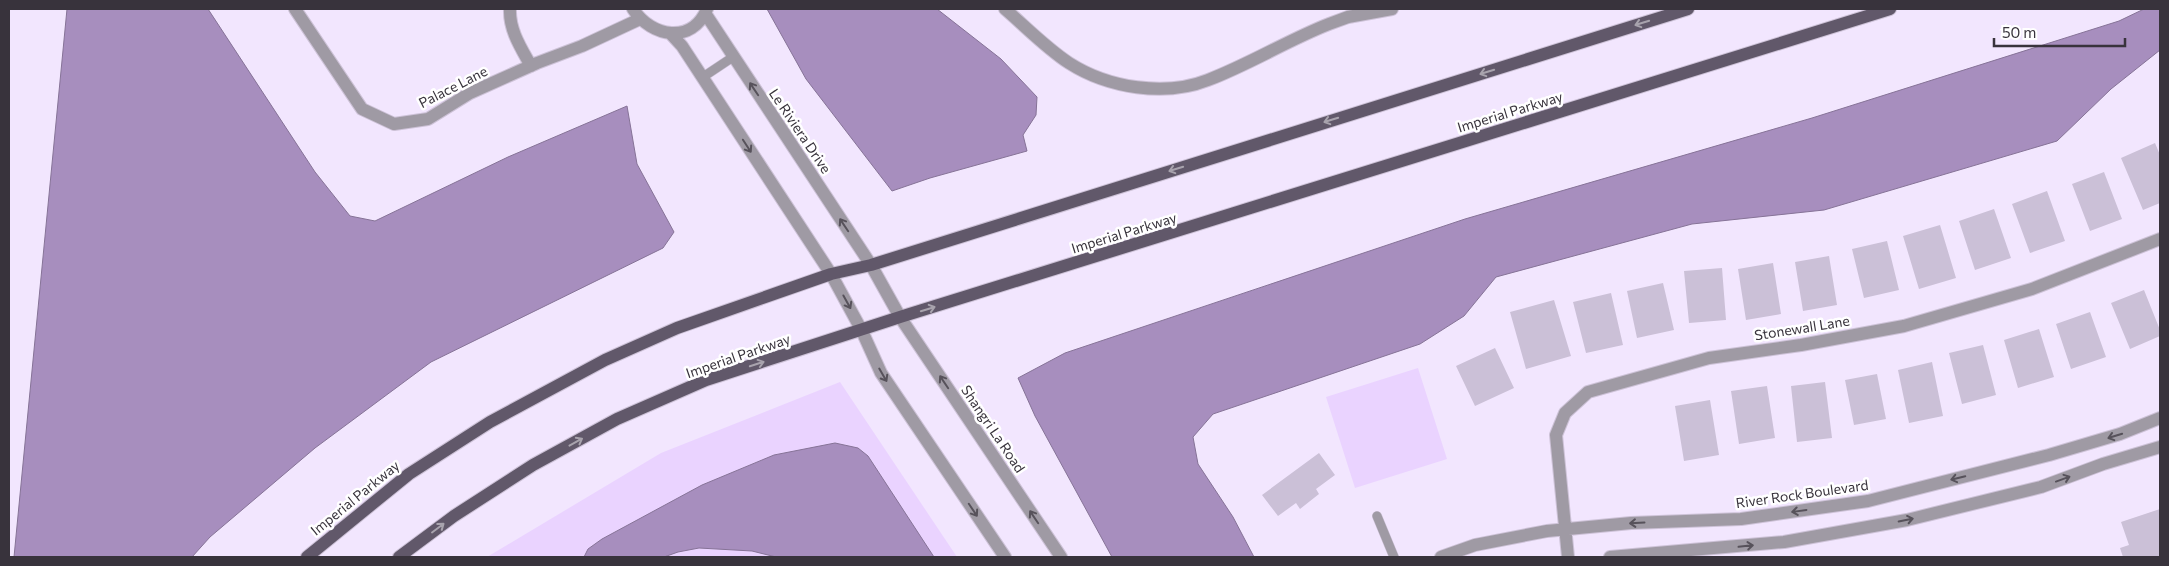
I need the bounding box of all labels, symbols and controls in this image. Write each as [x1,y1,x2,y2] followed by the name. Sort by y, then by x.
[1994,15,2125,47] scale bar
[1634,19,1650,29] one-way arrow
[2002,23,2036,41] text: 50 m
[416,62,490,111] street label: Palace Lane
[1479,67,1495,77] one-way arrow
[749,82,759,96] one-way arrow
[766,85,835,176] street label: Le Riviera Drive
[1455,87,1565,136] street label: Imperial Parkway
[1324,116,1340,126] one-way arrow
[742,138,752,152] one-way arrow
[1169,164,1185,174] one-way arrow
[1069,208,1179,257] street label: Imperial Parkway
[839,218,849,232] one-way arrow
[842,295,852,309] one-way arrow
[920,303,936,313] one-way arrow
[1753,312,1851,343] street label: Stonewall Lane
[683,330,792,381] street label: Imperial Parkway
[749,358,765,368] one-way arrow
[878,367,888,381] one-way arrow
[939,375,949,389] one-way arrow
[958,382,1029,476] street label: Shangri La Road
[2107,431,2123,441] one-way arrow
[568,437,583,446] one-way arrow
[307,457,403,539] street label: Imperial Parkway
[1951,473,1967,483] one-way arrow
[2055,474,2070,483] one-way arrow
[1734,476,1869,511] street label: River Rock Boulevard
[968,503,978,517] one-way arrow
[1792,507,1808,517] one-way arrow
[1029,510,1039,524] one-way arrow
[1897,514,1913,524] one-way arrow
[1630,519,1646,528] one-way arrow
[431,522,444,533] one-way arrow
[1737,541,1753,551] one-way arrow

